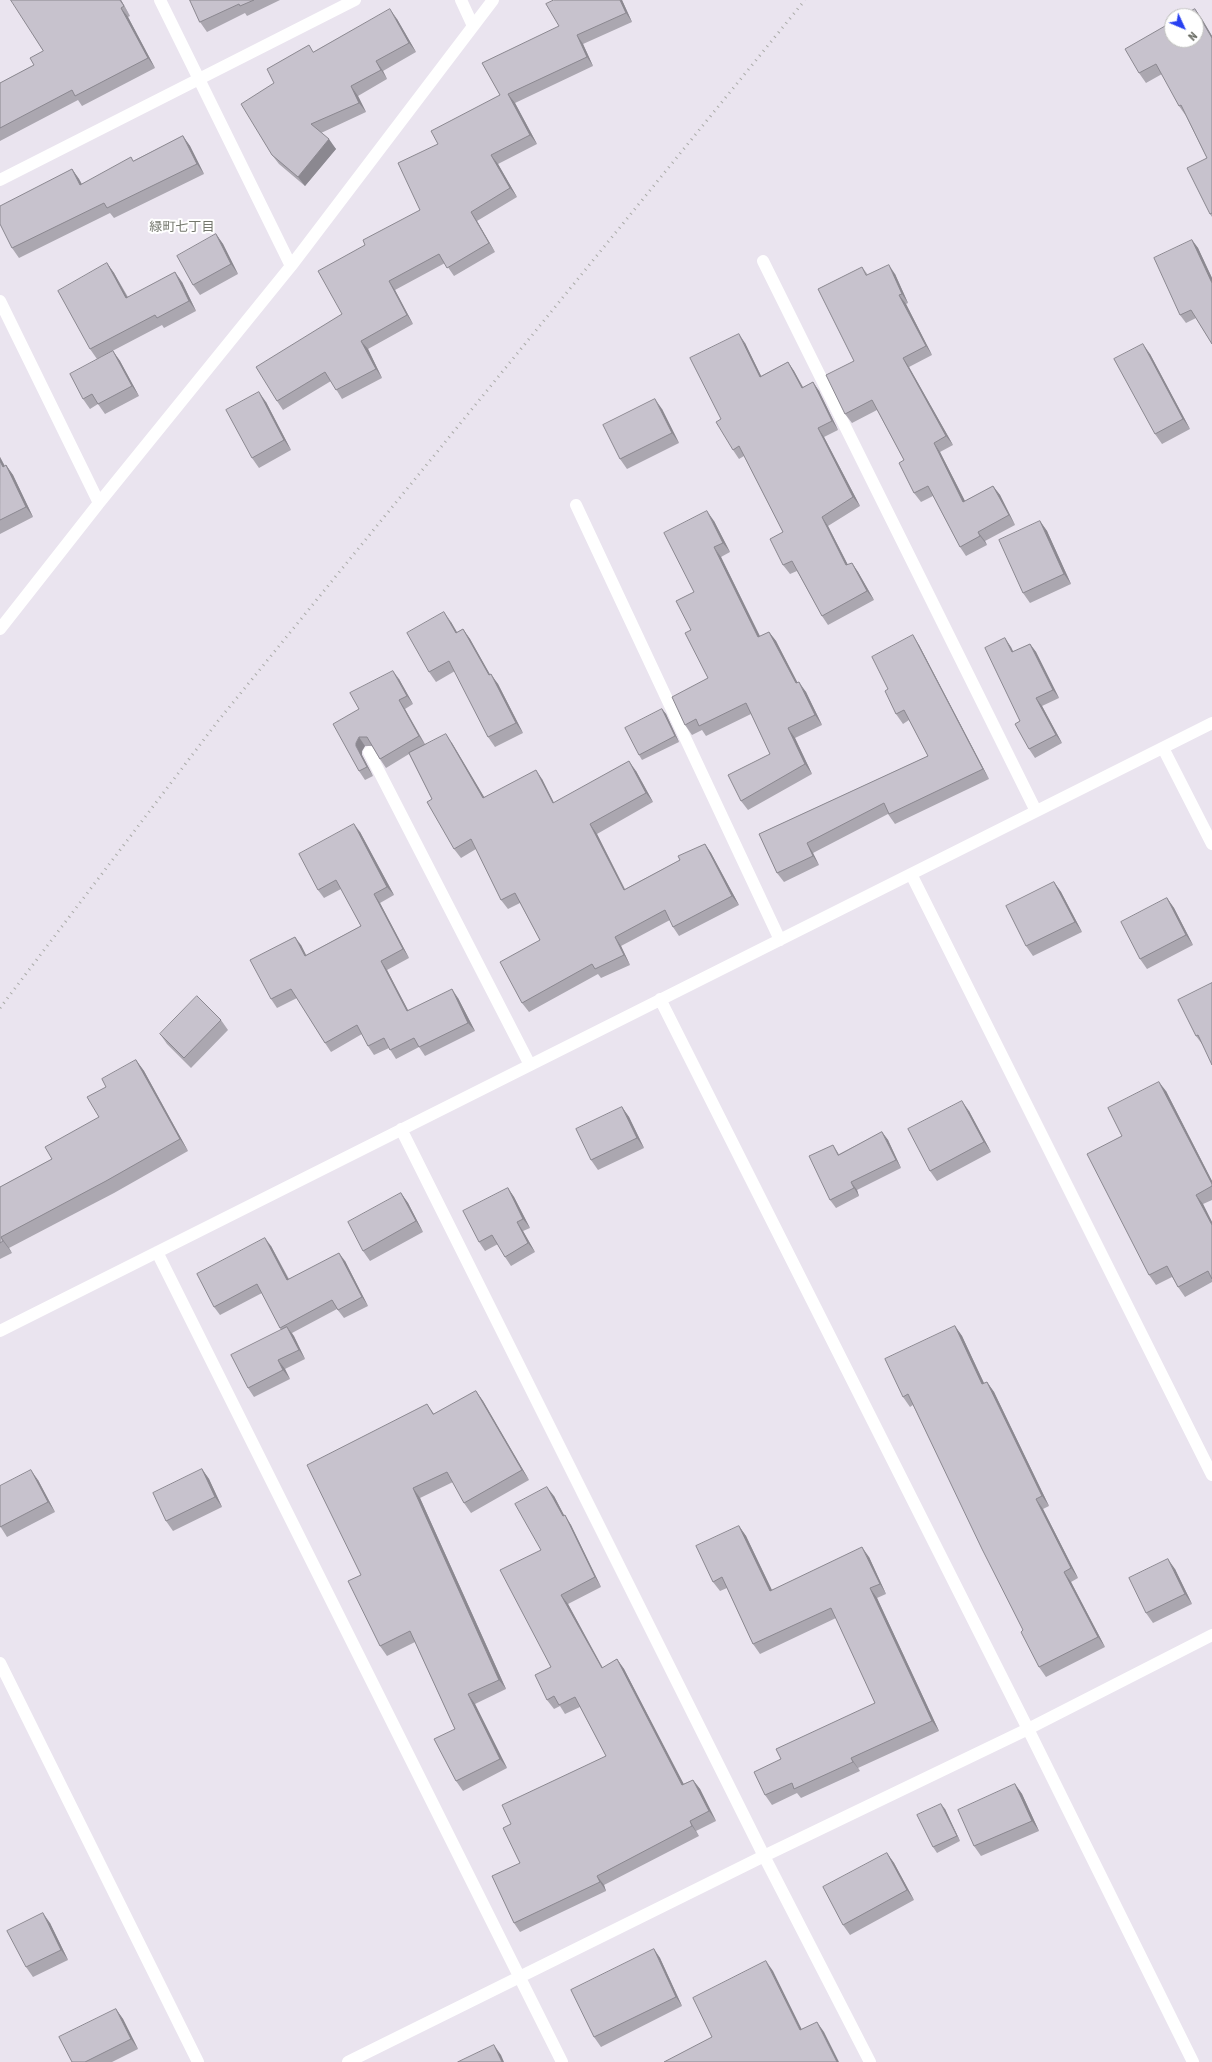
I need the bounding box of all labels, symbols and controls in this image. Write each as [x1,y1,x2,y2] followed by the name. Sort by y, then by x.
[1164,8,1204,48] north arrow
[1184,28,1200,44] text: N
[150,220,214,236] district label: 緑町七丁目

